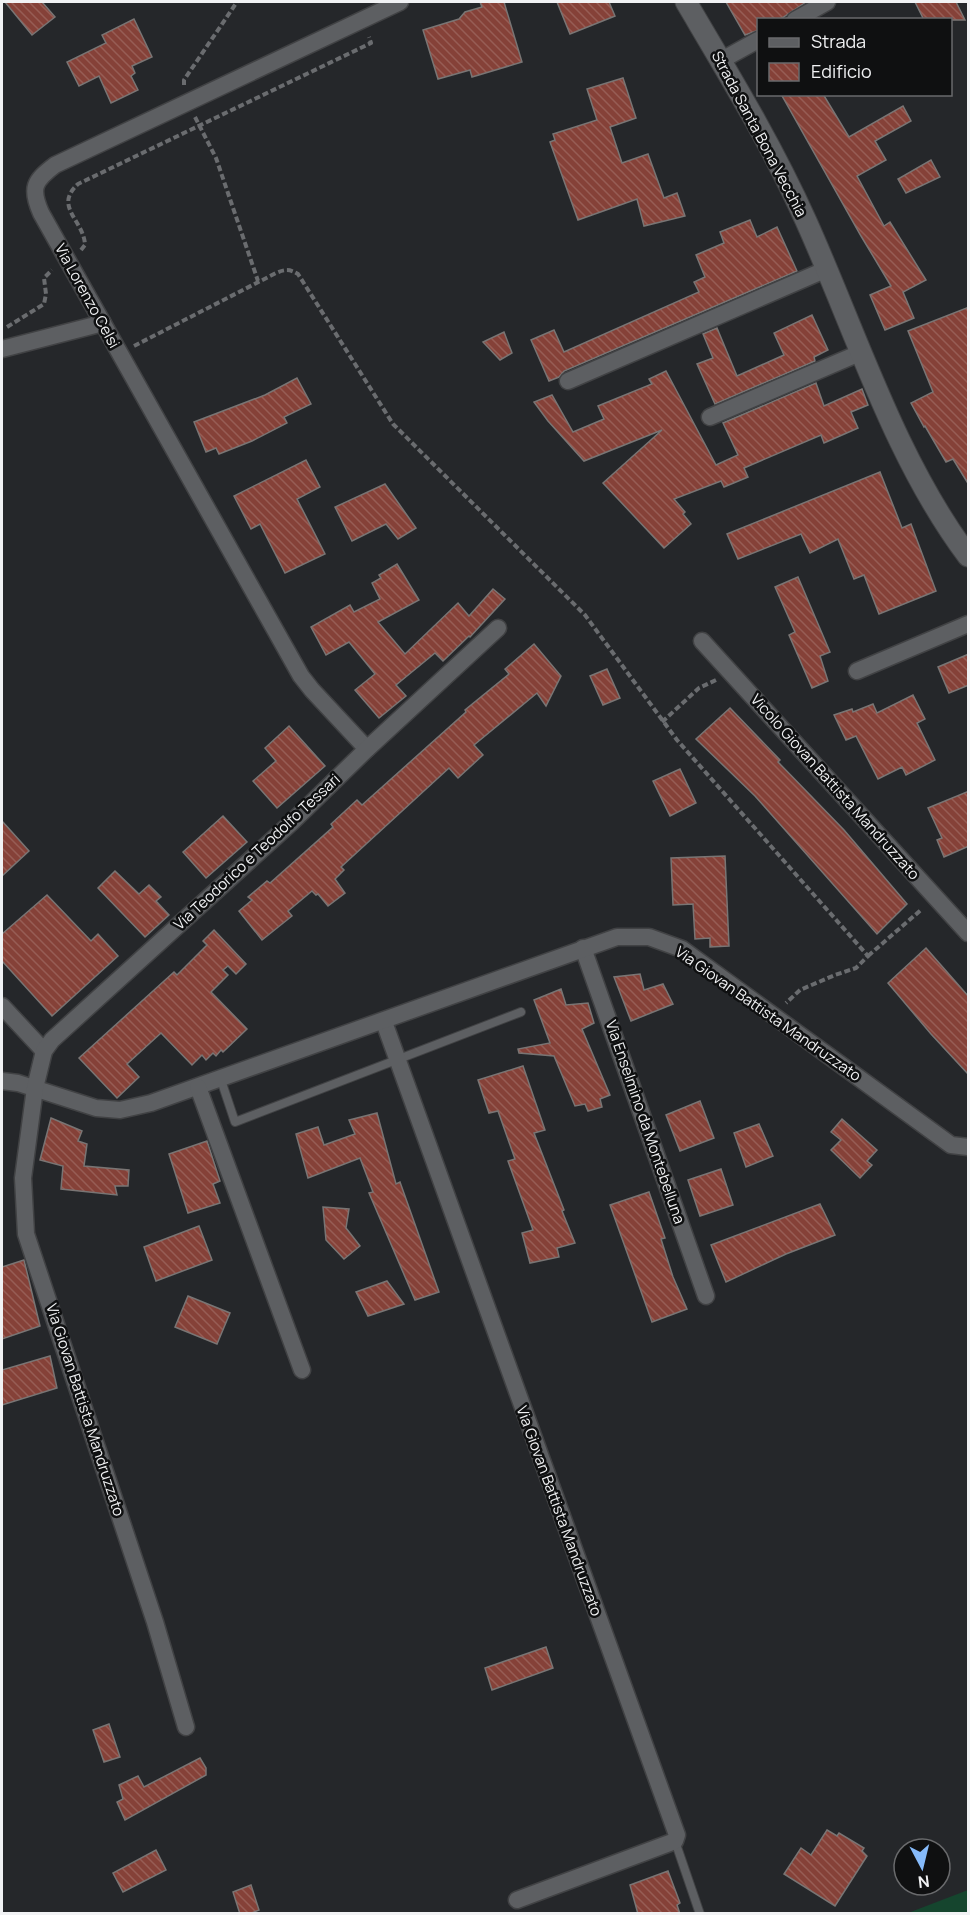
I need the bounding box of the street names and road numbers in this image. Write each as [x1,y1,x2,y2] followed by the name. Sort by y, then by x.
[707,47,812,220] street label: Strada Santa Bona Vecchia
[50,240,125,352] street label: Via Lorenzo Celsi
[746,689,925,884] street label: Vicolo Giovan Battista Mandruzzato
[169,769,344,934] street label: Via Teodorico e Teodolfo Tessari
[671,941,865,1086] street label: Via Giovan Battista Mandruzzato
[601,1017,690,1226] street label: Via Enselmino da Montebelluna
[41,1301,130,1519] street label: Via Giovan Battista Mandruzzato
[512,1403,607,1619] street label: Via Giovan Battista Mandruzzato

